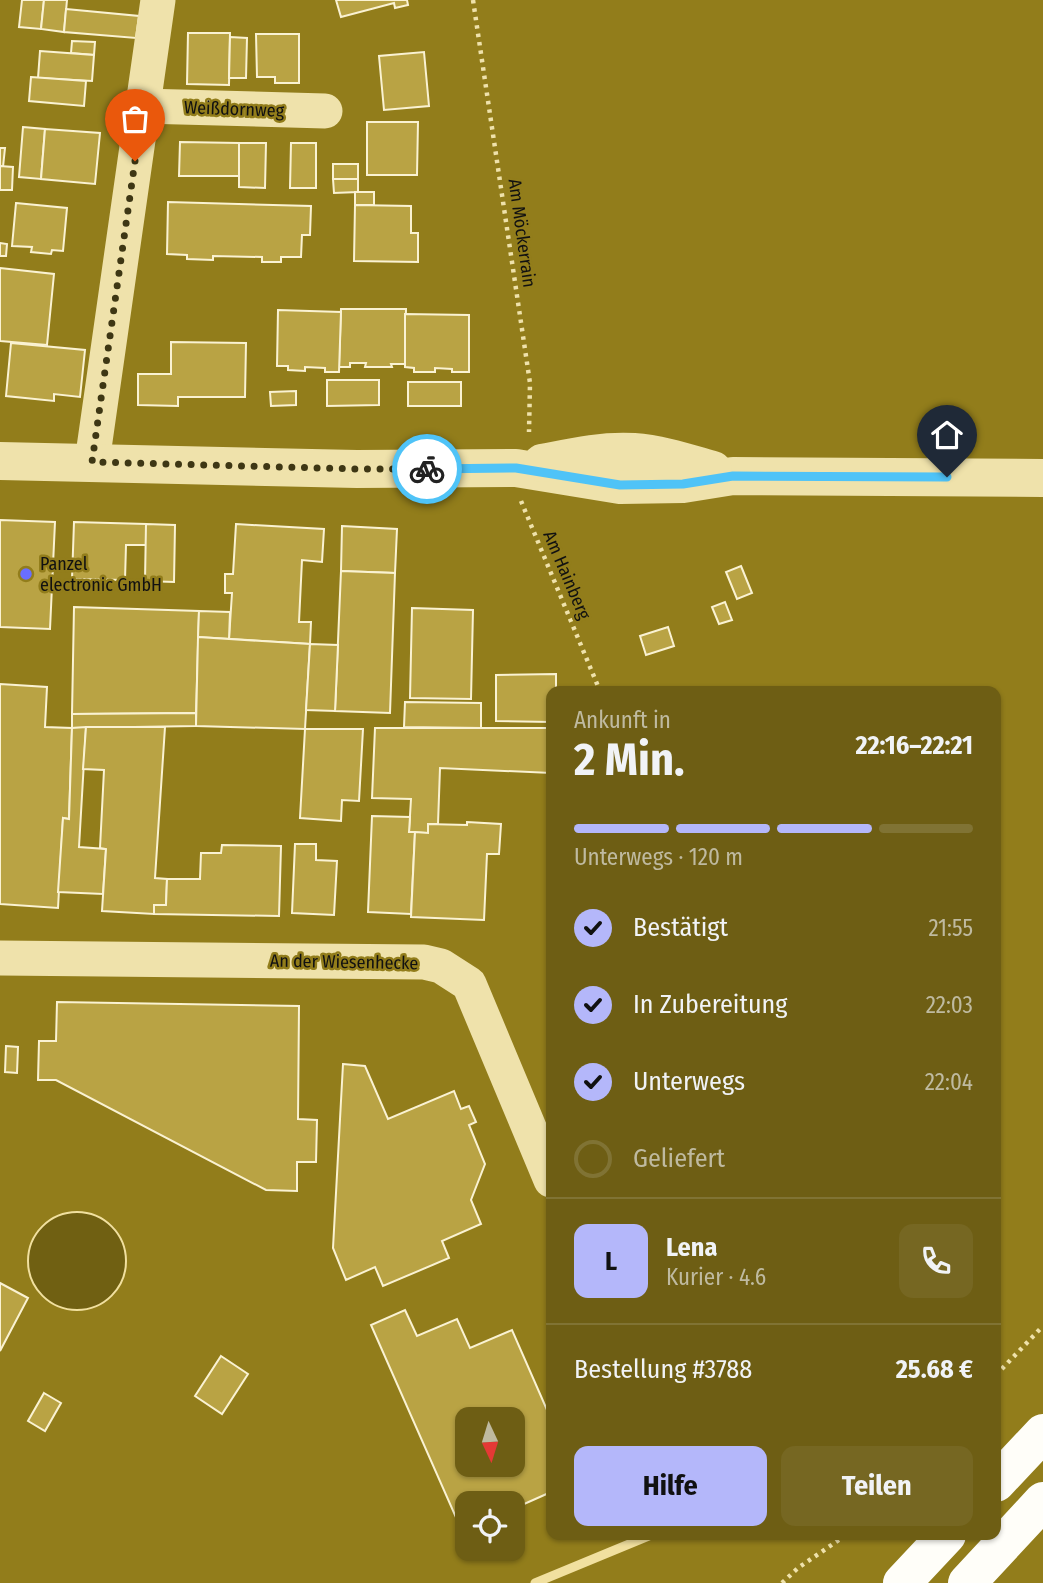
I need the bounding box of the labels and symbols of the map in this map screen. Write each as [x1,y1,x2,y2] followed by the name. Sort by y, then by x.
[105,89,165,161] pin
[183,96,285,122] street label: Weißdornweg
[503,177,541,289] street label: Am Möckerrain
[917,405,977,477] pin
[392,434,462,504] courier
[538,527,596,623] street label: Am Hainberg
[40,553,162,596] place label: Panzel electronic GmbH
[18,566,34,582] marker: Panzel electronic GmbH
[270,950,418,974] street label: An der Wiesenhecke
[455,1407,525,1477] north arrow

